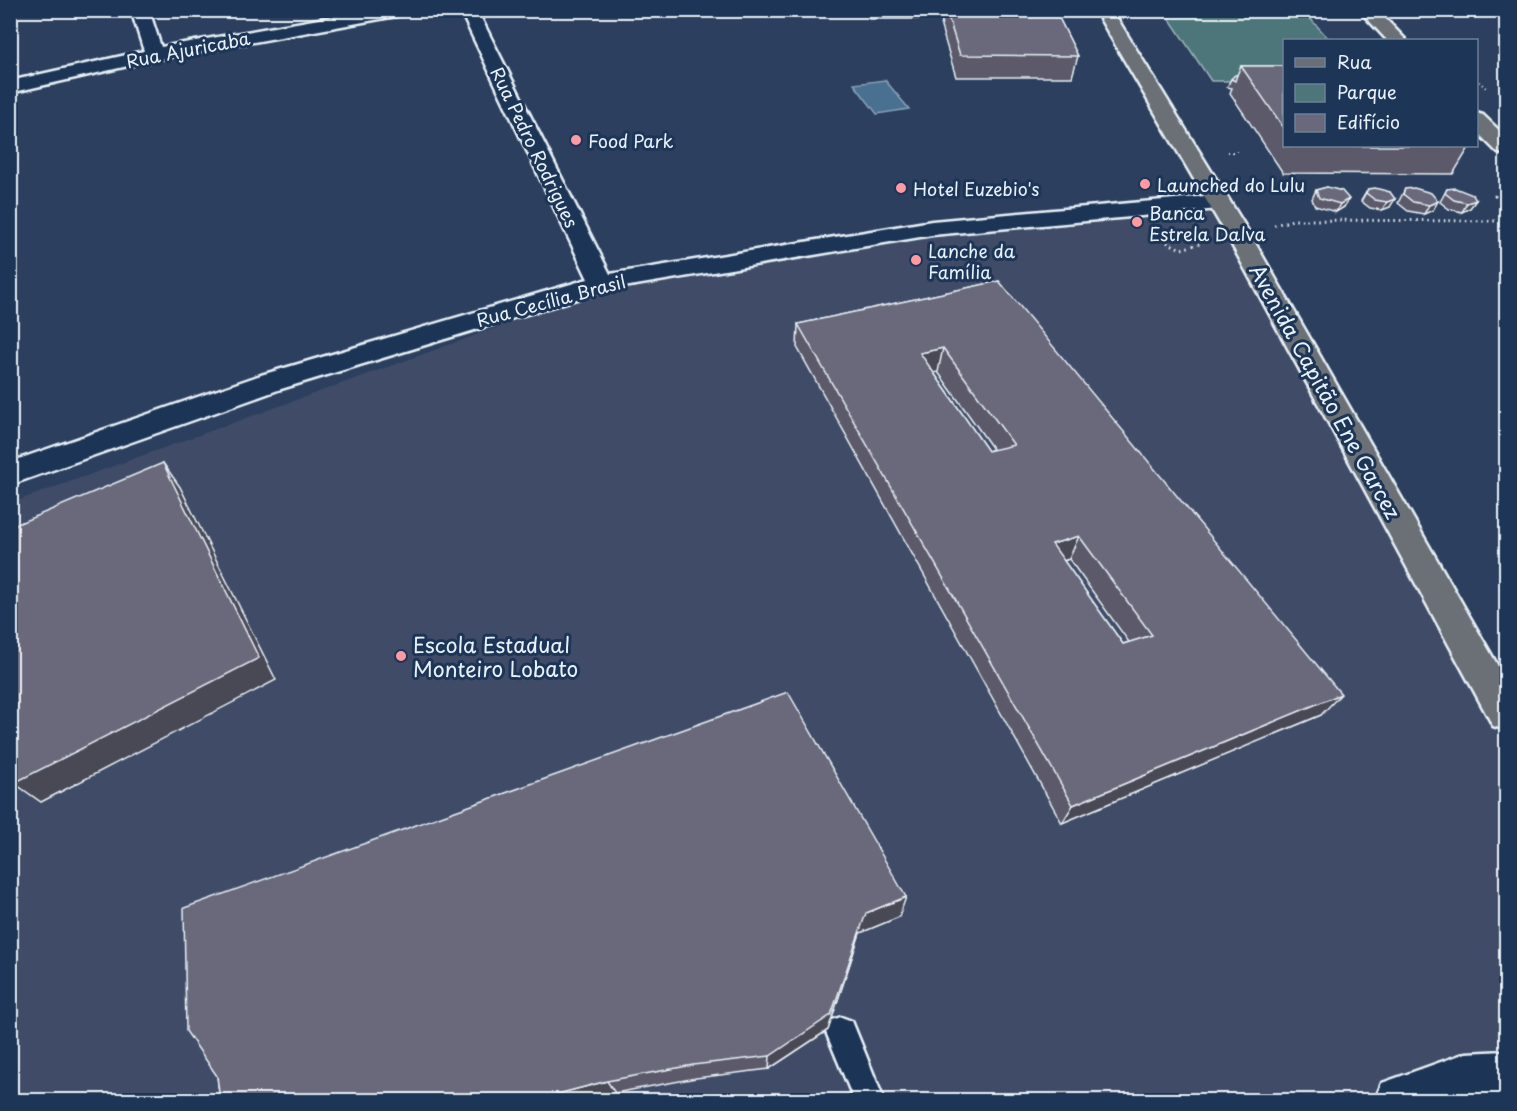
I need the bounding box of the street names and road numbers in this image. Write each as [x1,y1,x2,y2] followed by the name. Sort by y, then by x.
[124,24,253,74] street label: Rua Ajuricaba
[484,62,586,232] street label: Rua Pedro Rodrigues
[1242,258,1410,525] street label: Avenida Capitão Ene Garcez
[473,267,629,333] street label: Rua Cecília Brasil

